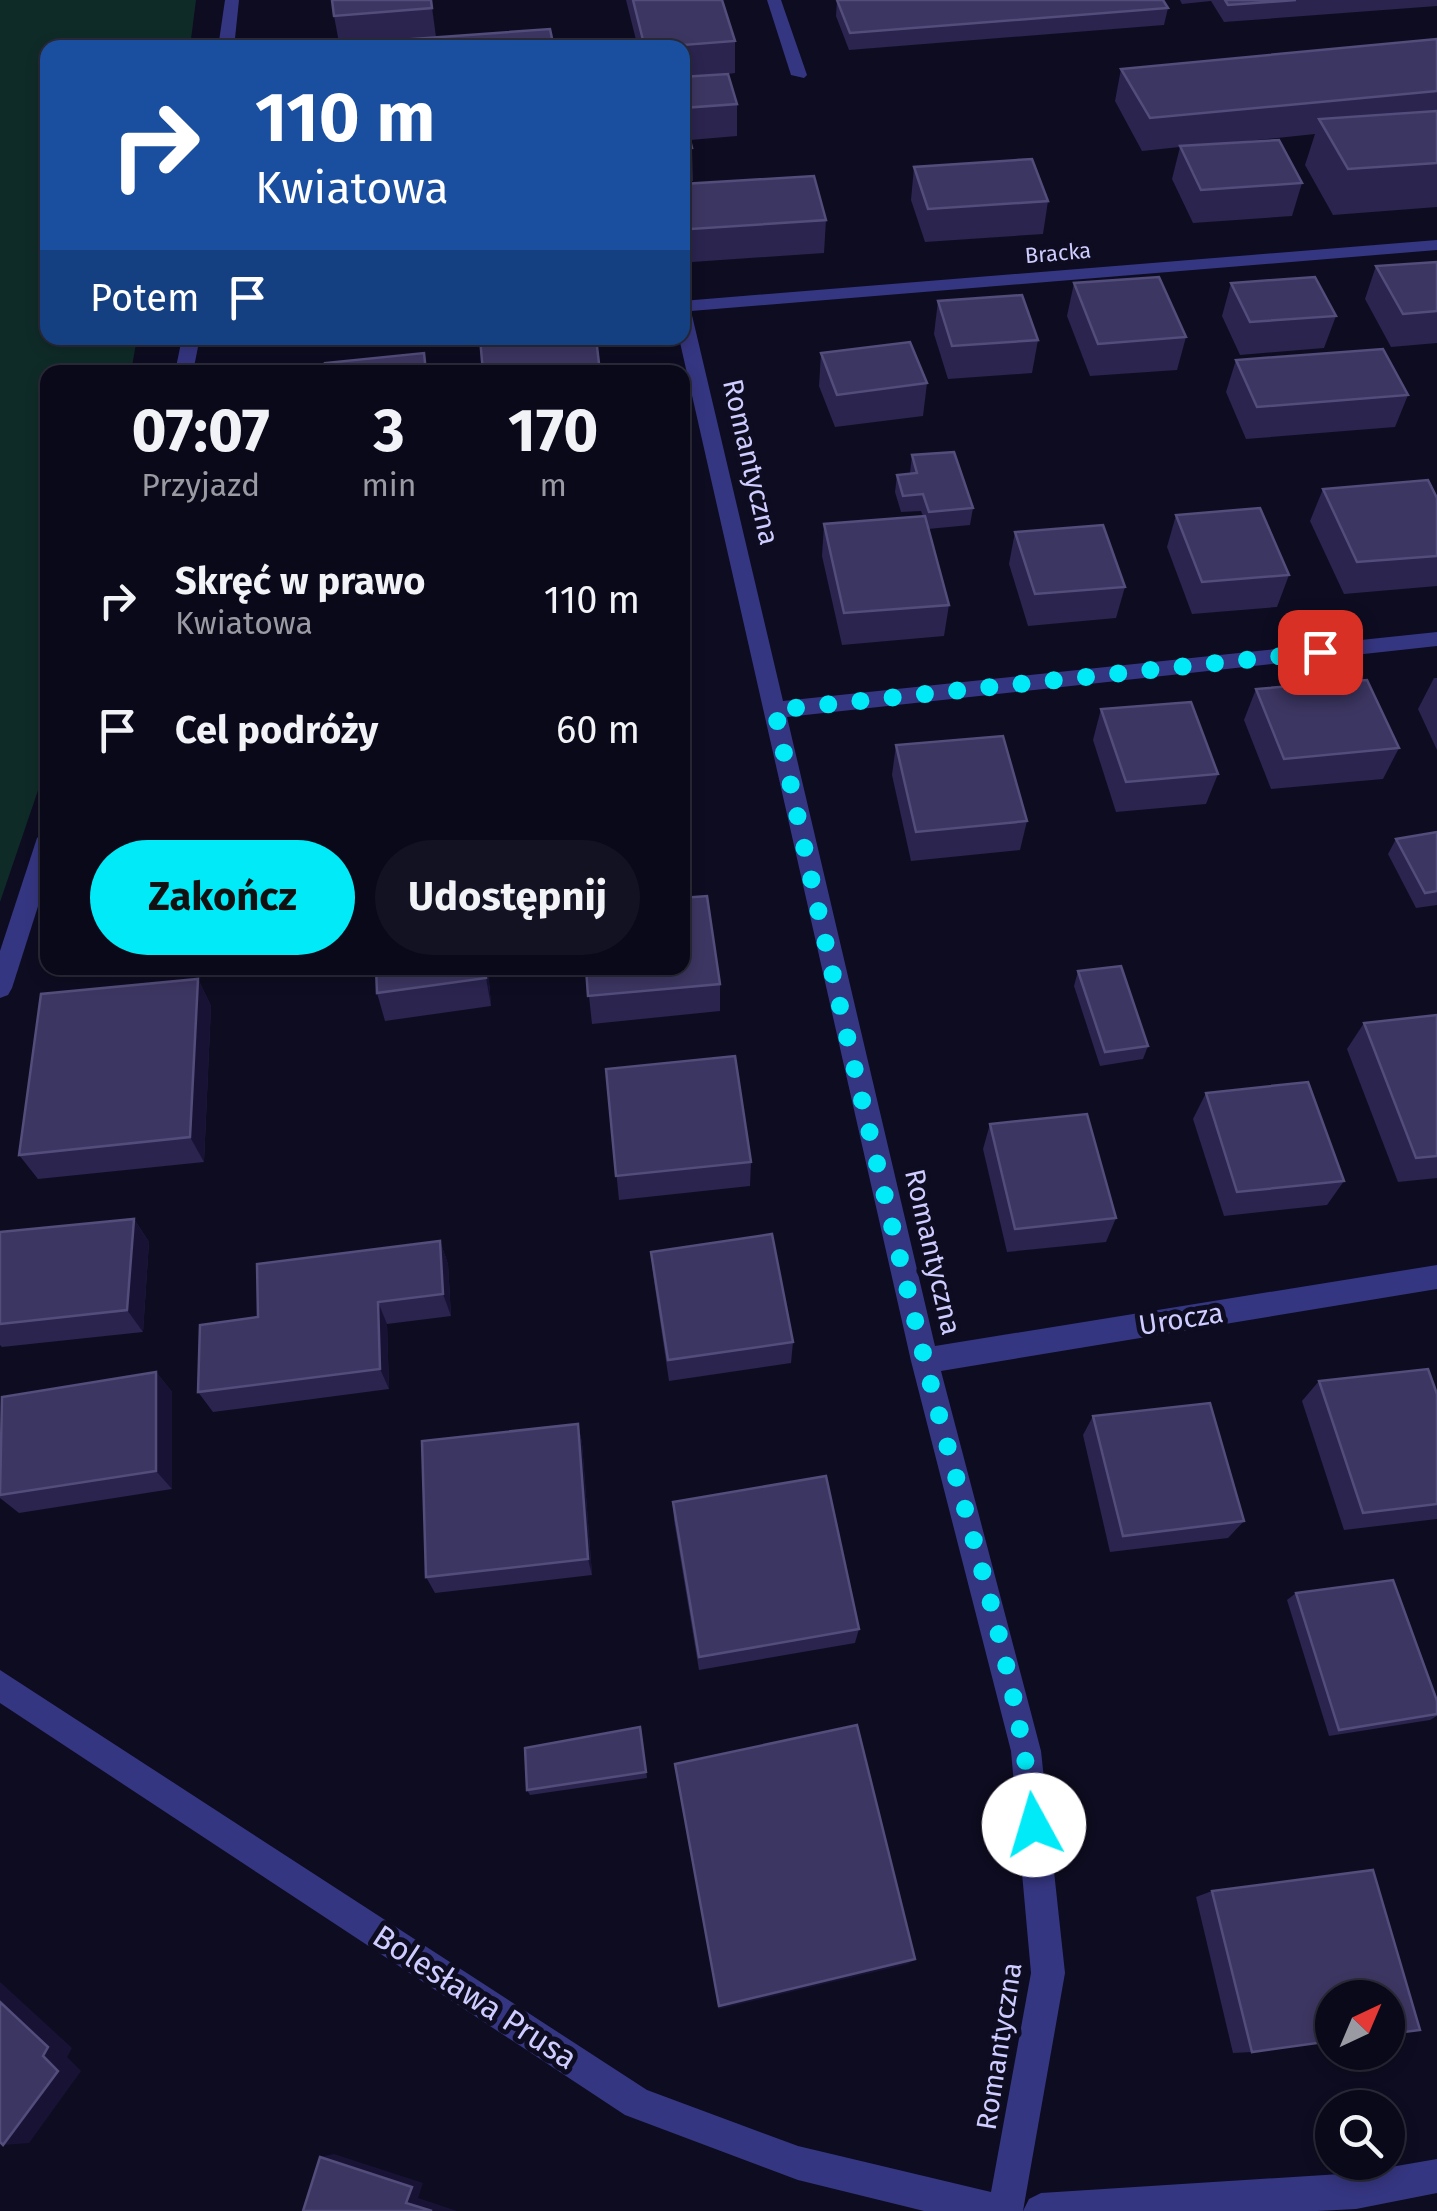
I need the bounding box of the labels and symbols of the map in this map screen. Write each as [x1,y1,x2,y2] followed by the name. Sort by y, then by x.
[1024,237,1092,269] street label: Bracka
[716,376,786,548] street label: Romantyczna
[1278,610,1363,695] pin
[898,1166,968,1338] street label: Romantyczna
[1136,1296,1226,1342] street label: Urocza
[982,1773,1086,1877] position arrow
[366,1917,584,2077] street label: Bolesława Prusa
[969,1960,1029,2132] street label: Romantyczna
[1315,1980,1405,2070] north arrow

